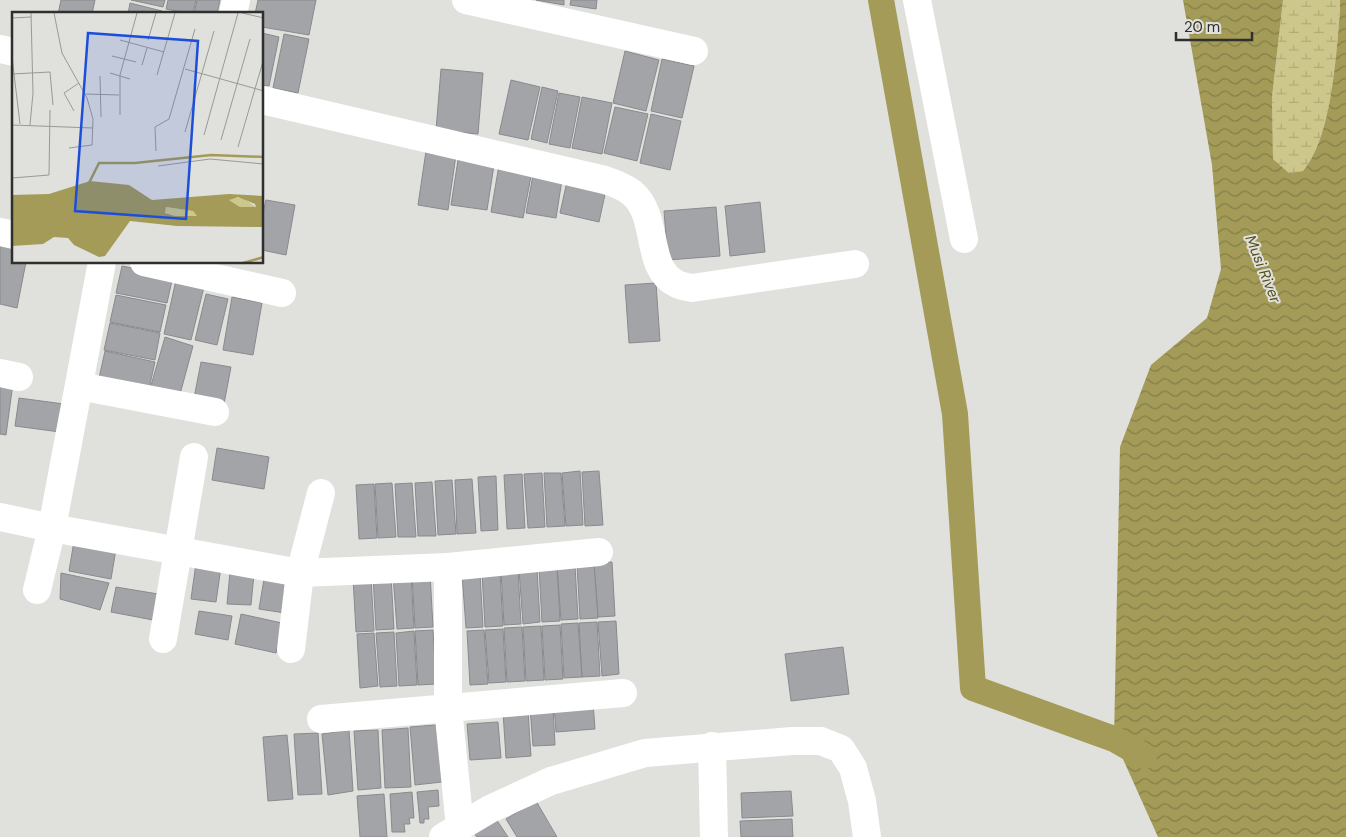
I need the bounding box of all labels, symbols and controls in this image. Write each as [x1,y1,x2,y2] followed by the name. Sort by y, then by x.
[1176,10,1252,42] scale bar
[12,12,264,264] inset map
[1184,17,1220,37] text: 20 m
[1240,232,1286,306] water label: Musi River

